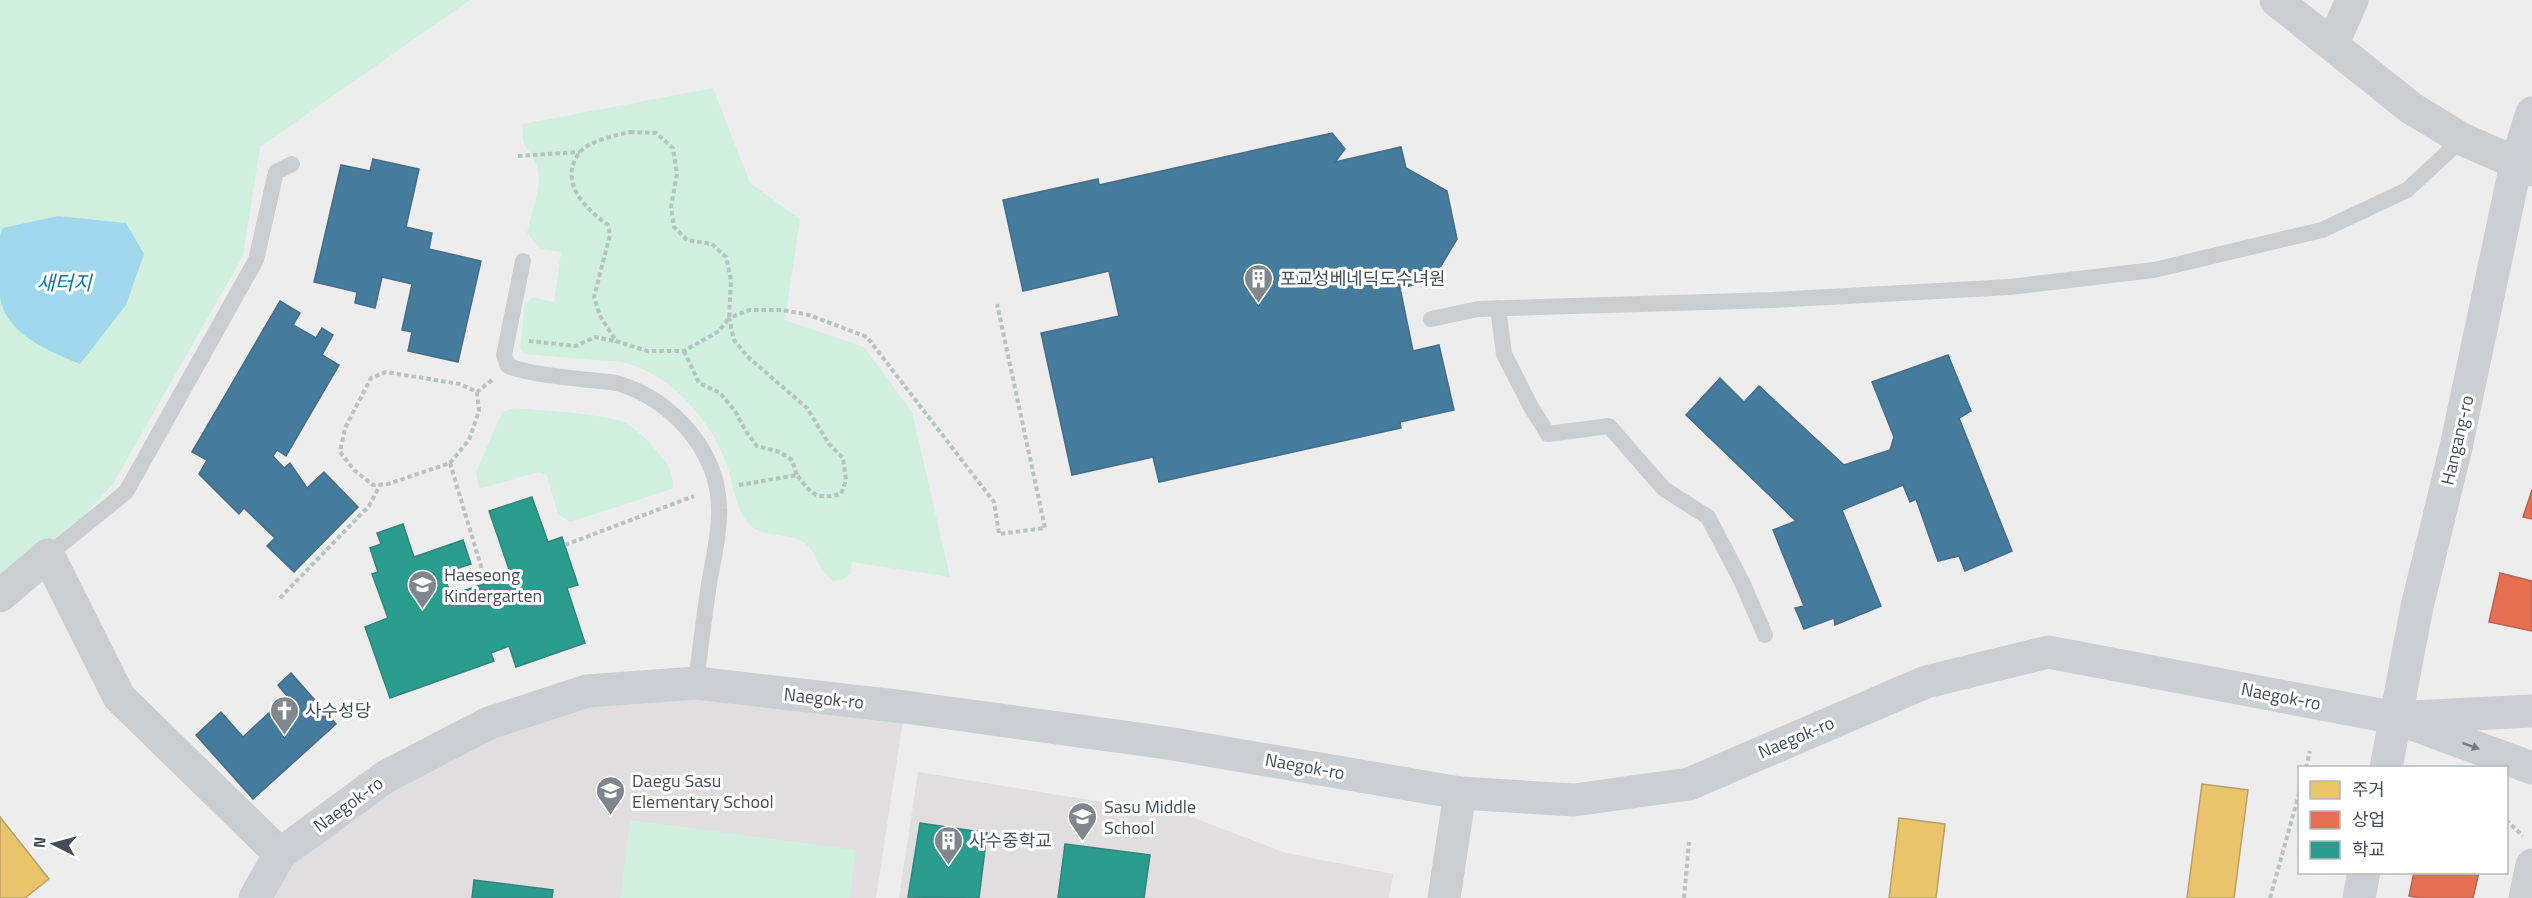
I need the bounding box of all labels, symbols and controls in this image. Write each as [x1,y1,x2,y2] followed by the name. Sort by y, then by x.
[1243,262,1275,304] building icon: 포교성베네딕도수녀원
[1280,265,1446,292] place label: 포교성베네딕도수녀원
[36,267,93,298] water label: 새터지
[2434,393,2480,487] street label: Hangang-ro
[444,561,542,609] place label: Haeseong Kindergarten
[407,568,439,610] school or university icon: Haeseong Kindergarten
[2239,675,2323,717] street label: Naegok-ro
[783,680,865,716] street label: Naegok-ro
[268,694,300,736] church icon: 사수성당
[305,697,371,724] place label: 사수성당
[1754,709,1838,765] street label: Naegok-ro
[2462,741,2480,751] one-way arrow
[1263,746,1347,786] street label: Naegok-ro
[2298,766,2508,874] legend
[632,767,774,815] place label: Daegu Sasu Elementary School
[308,769,388,839] street label: Naegok-ro
[595,774,627,816] school or university icon: Daegu Sasu Elementary School
[2352,776,2385,803] text: 주거
[1104,793,1196,841] place label: Sasu Middle School
[1067,800,1099,842] school or university icon: Sasu Middle School
[2352,806,2385,833] text: 상업
[24,814,84,874] north arrow
[932,824,964,866] building icon: 사수중학교
[969,827,1052,854] place label: 사수중학교
[27,836,52,849] text: N
[2352,836,2385,863] text: 학교

